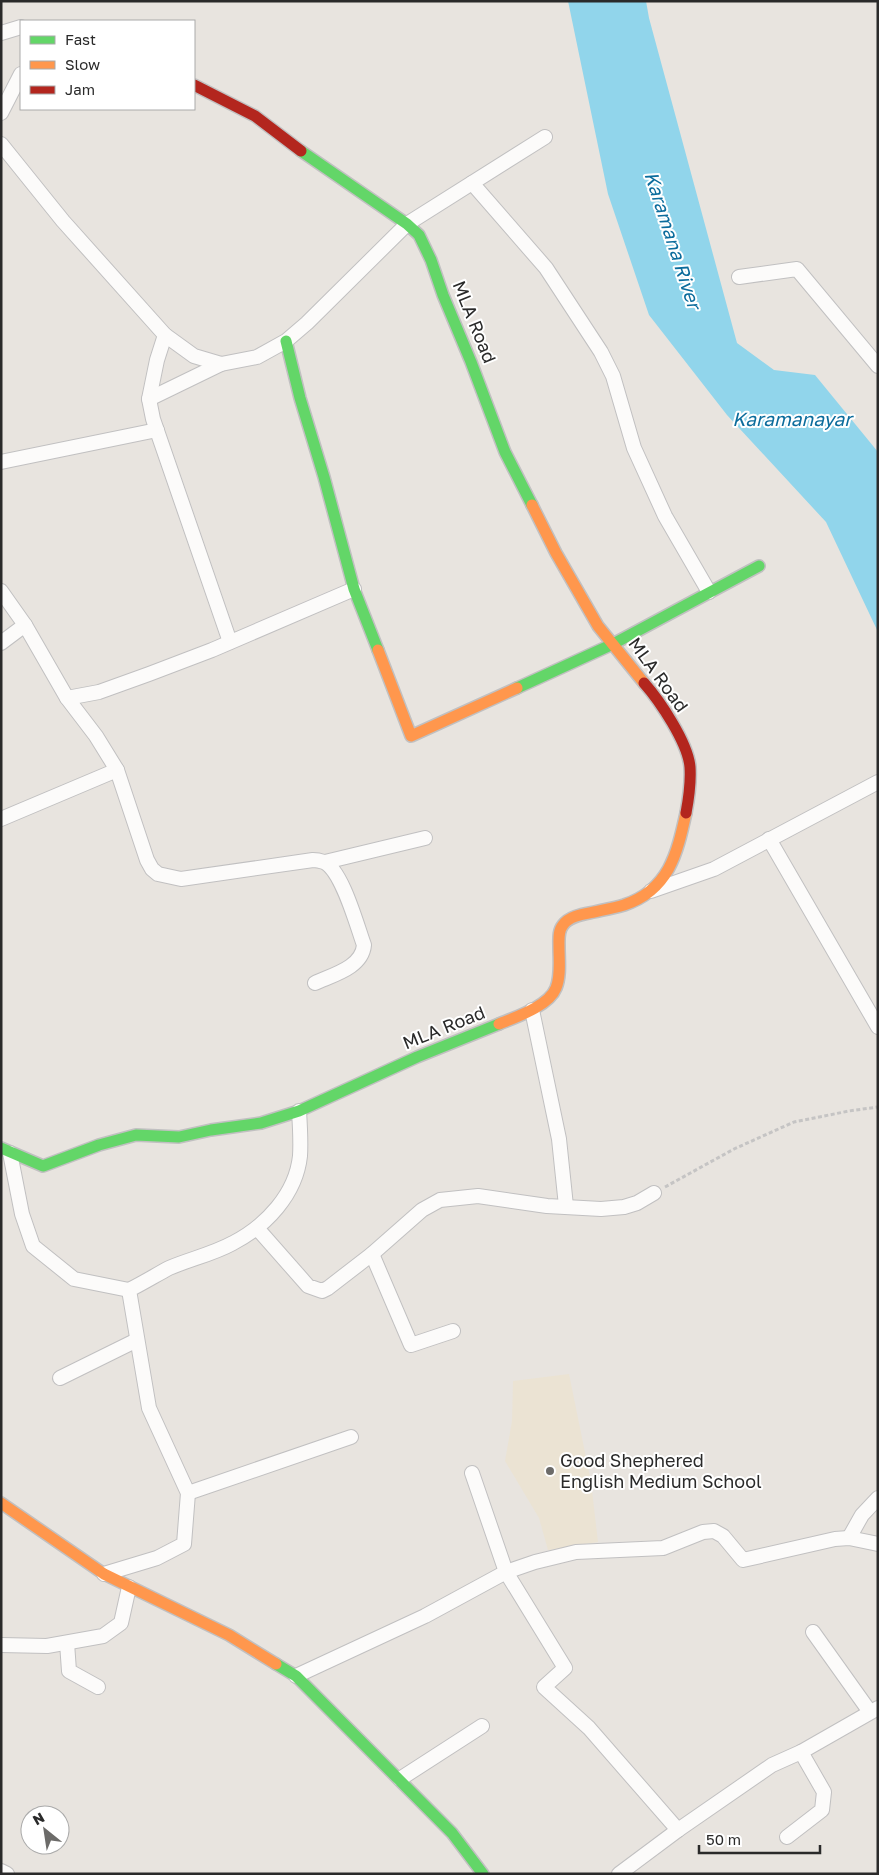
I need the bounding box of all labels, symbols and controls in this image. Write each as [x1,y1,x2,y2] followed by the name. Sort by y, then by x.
[20,20,195,110] legend
[65,30,96,48] text: Fast
[65,55,100,73] text: Slow
[65,80,95,98] text: Jam
[640,168,707,314] water label: Karamana River
[448,277,501,366] street label: MLA Road
[732,407,854,430] water label: Karamanayar
[624,633,693,716] street label: MLA Road
[399,1001,488,1054] street label: MLA Road
[560,1449,762,1492] place label: Good Shephered English Medium School
[544,1465,556,1477] marker: Good Shephered English Medium School
[20,1805,70,1855] north arrow
[29,1808,47,1828] text: N
[699,1822,820,1854] scale bar
[706,1830,741,1848] text: 50 m

